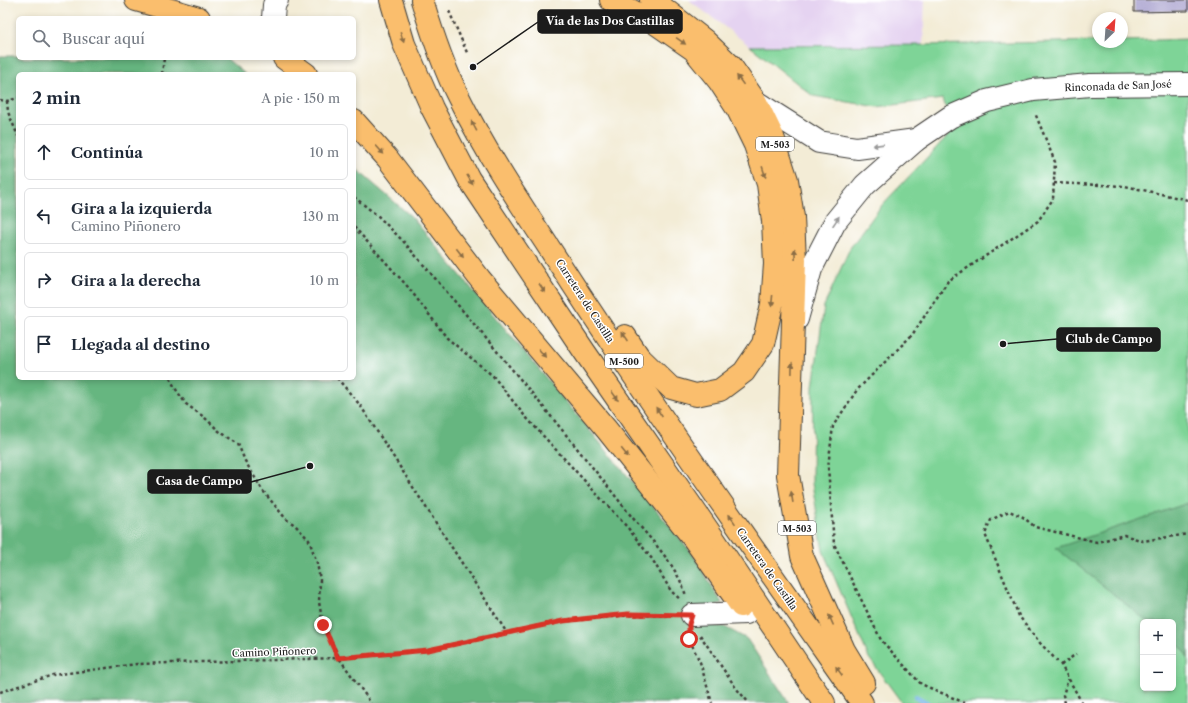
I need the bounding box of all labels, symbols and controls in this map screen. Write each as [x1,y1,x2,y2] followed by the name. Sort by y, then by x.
[538,10,682,33] callout: Vía de las Dos Castillas
[1092,12,1128,48] north arrow
[545,14,674,28] text: Vía de las Dos Castillas
[16,16,356,60] search box
[30,27,52,49] icon: search
[62,29,145,48] text: Buscar aquí
[399,32,405,44] one-way arrow
[675,37,686,45] one-way arrow
[736,75,744,85] one-way arrow
[1064,78,1172,94] street label: Rinconada de San José
[32,88,81,108] text: 2 min
[261,90,340,106] text: A pie · 150 m
[471,121,477,132] one-way arrow
[756,137,794,151] road number: M-503
[33,141,55,163] icon: ahead
[872,142,884,148] one-way arrow
[71,143,143,162] text: Continúa
[310,144,339,160] text: 10 m
[375,145,385,155] one-way arrow
[761,166,767,178] one-way arrow
[467,174,474,186] one-way arrow
[71,199,212,218] text: Gira a la izquierda
[33,205,55,227] icon: left
[303,208,339,224] text: 130 m
[832,216,840,226] one-way arrow
[71,218,181,234] text: Camino Piñonero
[455,247,464,258] one-way arrow
[791,248,798,260] one-way arrow
[553,257,617,346] street label: Carretera de Castilla
[33,269,55,291] icon: right
[71,271,201,290] text: Gira a la derecha
[310,272,339,288] text: 10 m
[538,283,546,293] one-way arrow
[769,295,776,307] one-way arrow
[1057,328,1160,351] callout: Club de Campo
[621,331,629,341] one-way arrow
[1065,332,1153,346] text: Club de Campo
[33,333,55,355] icon: arrive
[71,335,210,354] text: Llegada al destino
[538,348,547,358] one-way arrow
[605,354,643,368] road number: M-500
[789,361,795,374] one-way arrow
[611,390,619,401] one-way arrow
[655,406,663,417] one-way arrow
[621,448,630,458] one-way arrow
[148,470,251,493] callout: Casa de Campo
[156,474,242,488] text: Casa de Campo
[789,491,795,503] one-way arrow
[728,514,736,524] one-way arrow
[778,521,816,535] road number: M-503
[734,525,801,613] street label: Carretera de Castilla
[827,614,833,626] one-way arrow
[314,616,332,634] route end
[1140,619,1176,691] map controls
[1140,619,1176,655] button: +
[680,630,698,648] route start
[232,644,316,660] street label: Camino Piñonero
[1140,655,1176,691] button: −
[835,666,843,676] one-way arrow

